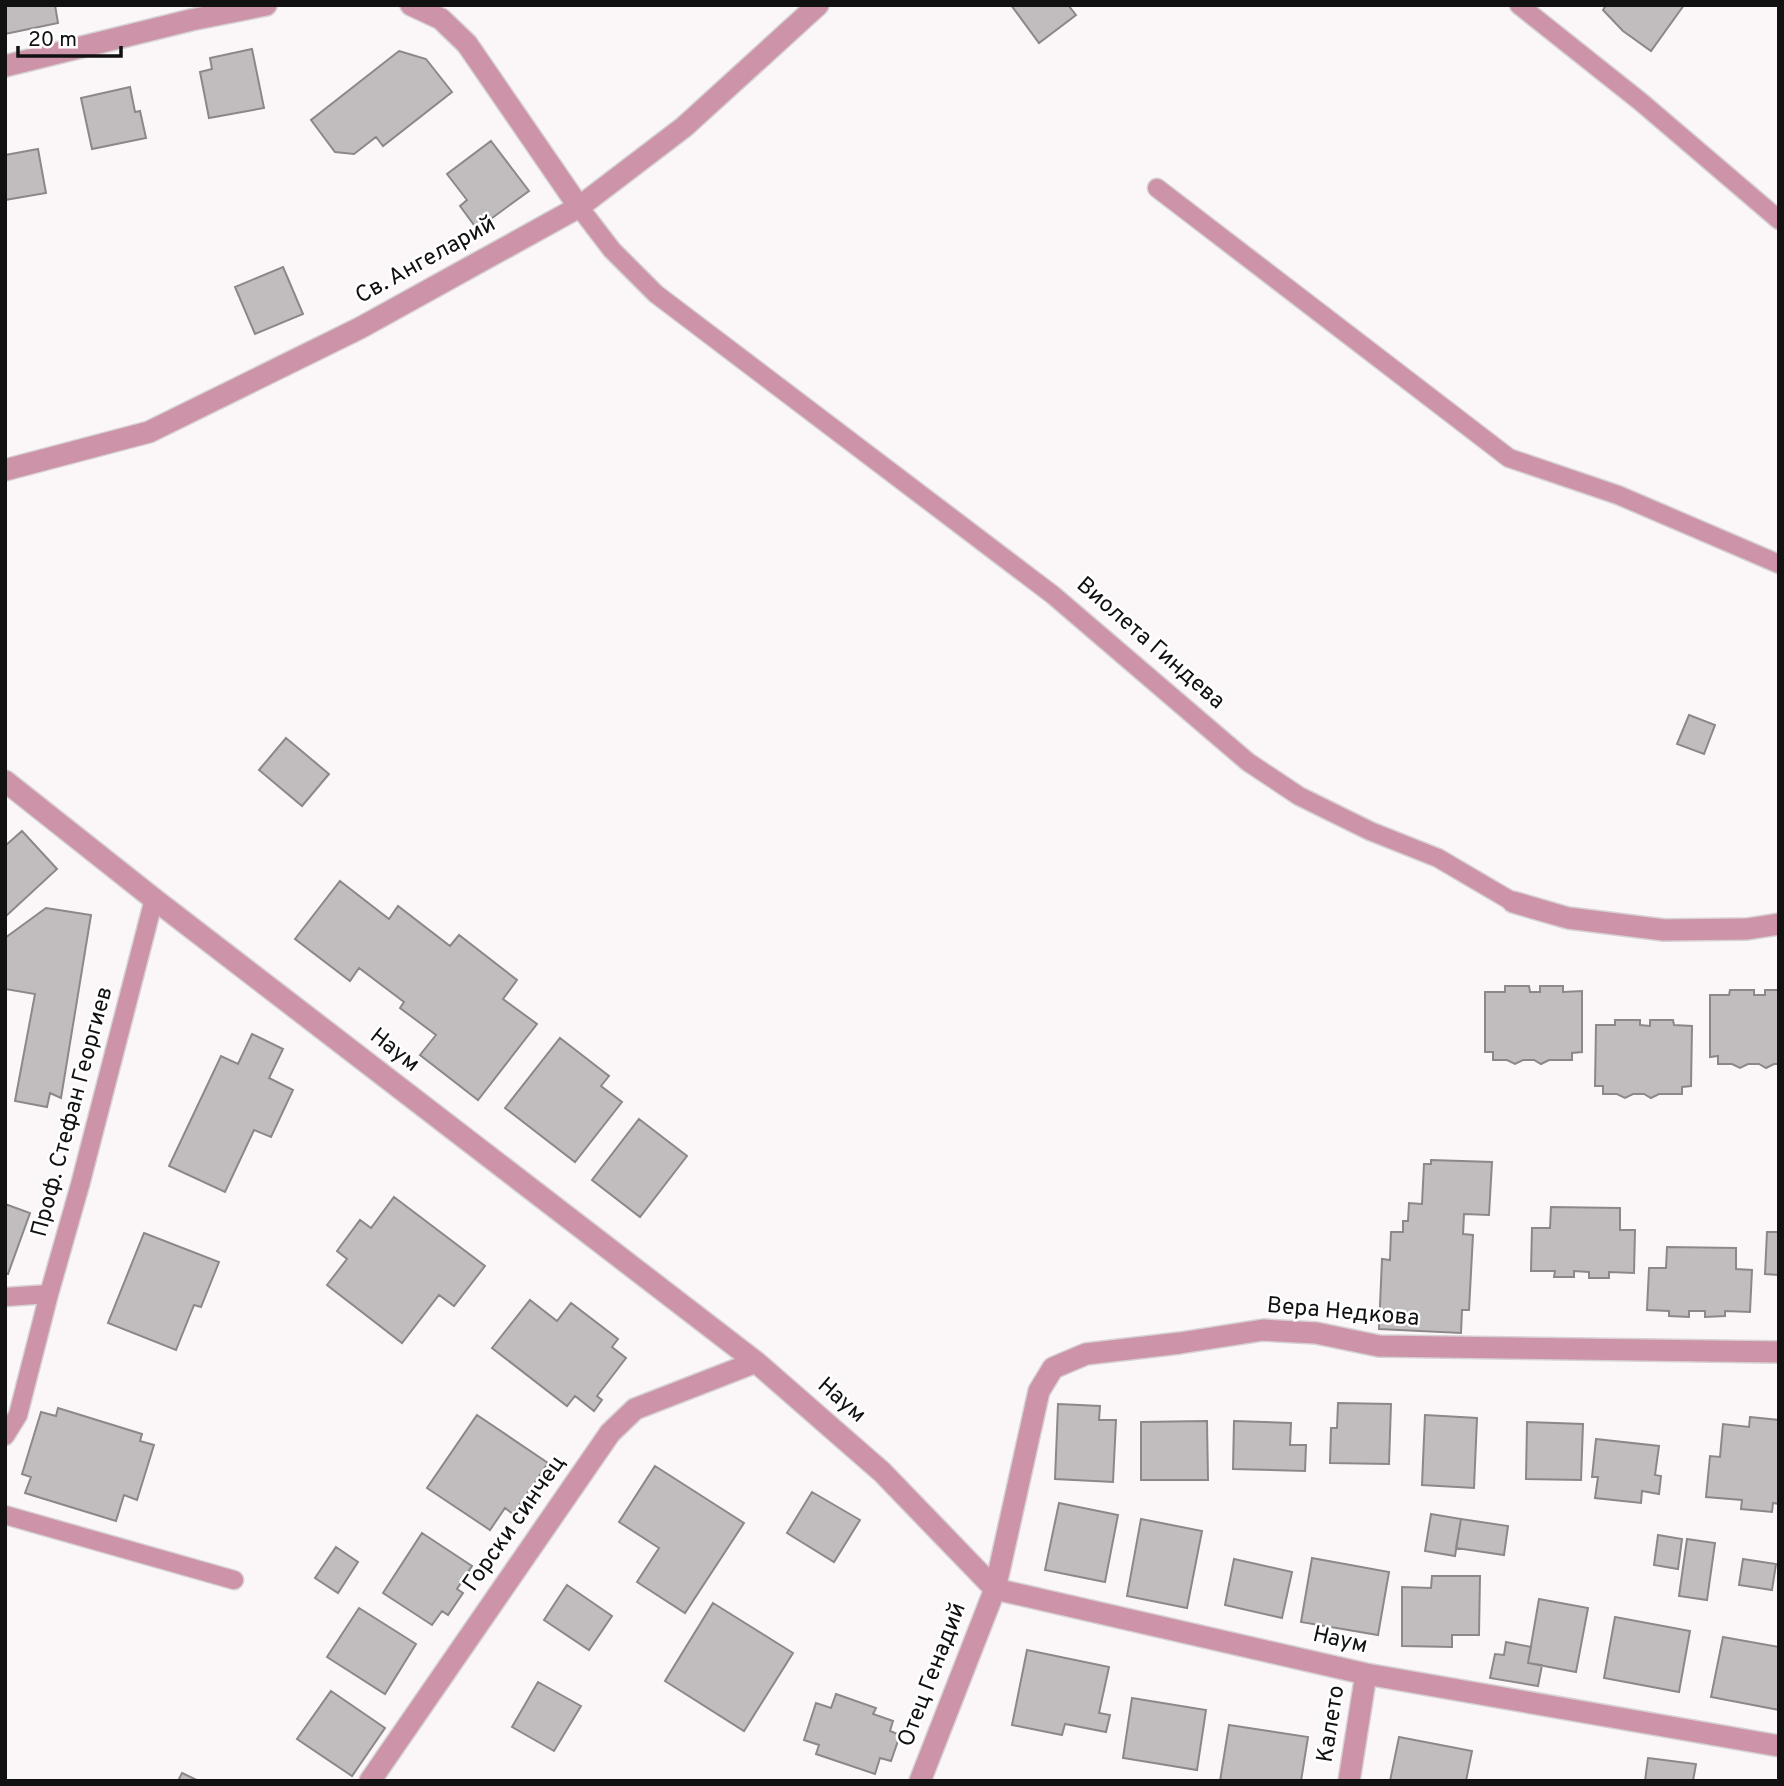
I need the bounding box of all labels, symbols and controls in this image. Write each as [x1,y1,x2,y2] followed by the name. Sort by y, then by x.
[18,14,121,58] scale bar
[28,27,77,54] text: 20 m
[351,211,501,311] street label: Св. Ангеларий
[1070,571,1230,717] street label: Виолета Гиндева
[26,984,120,1240] street label: Проф. Стефан Георгиев
[363,1023,425,1079] street label: Наум
[1265,1292,1421,1334] street label: Вера Недкова
[811,1372,871,1430] street label: Наум
[457,1450,573,1598] street label: Горски синчец
[892,1599,974,1751] street label: Отец Генадий
[1310,1621,1370,1661] street label: Наум
[1312,1683,1352,1765] street label: Калето

